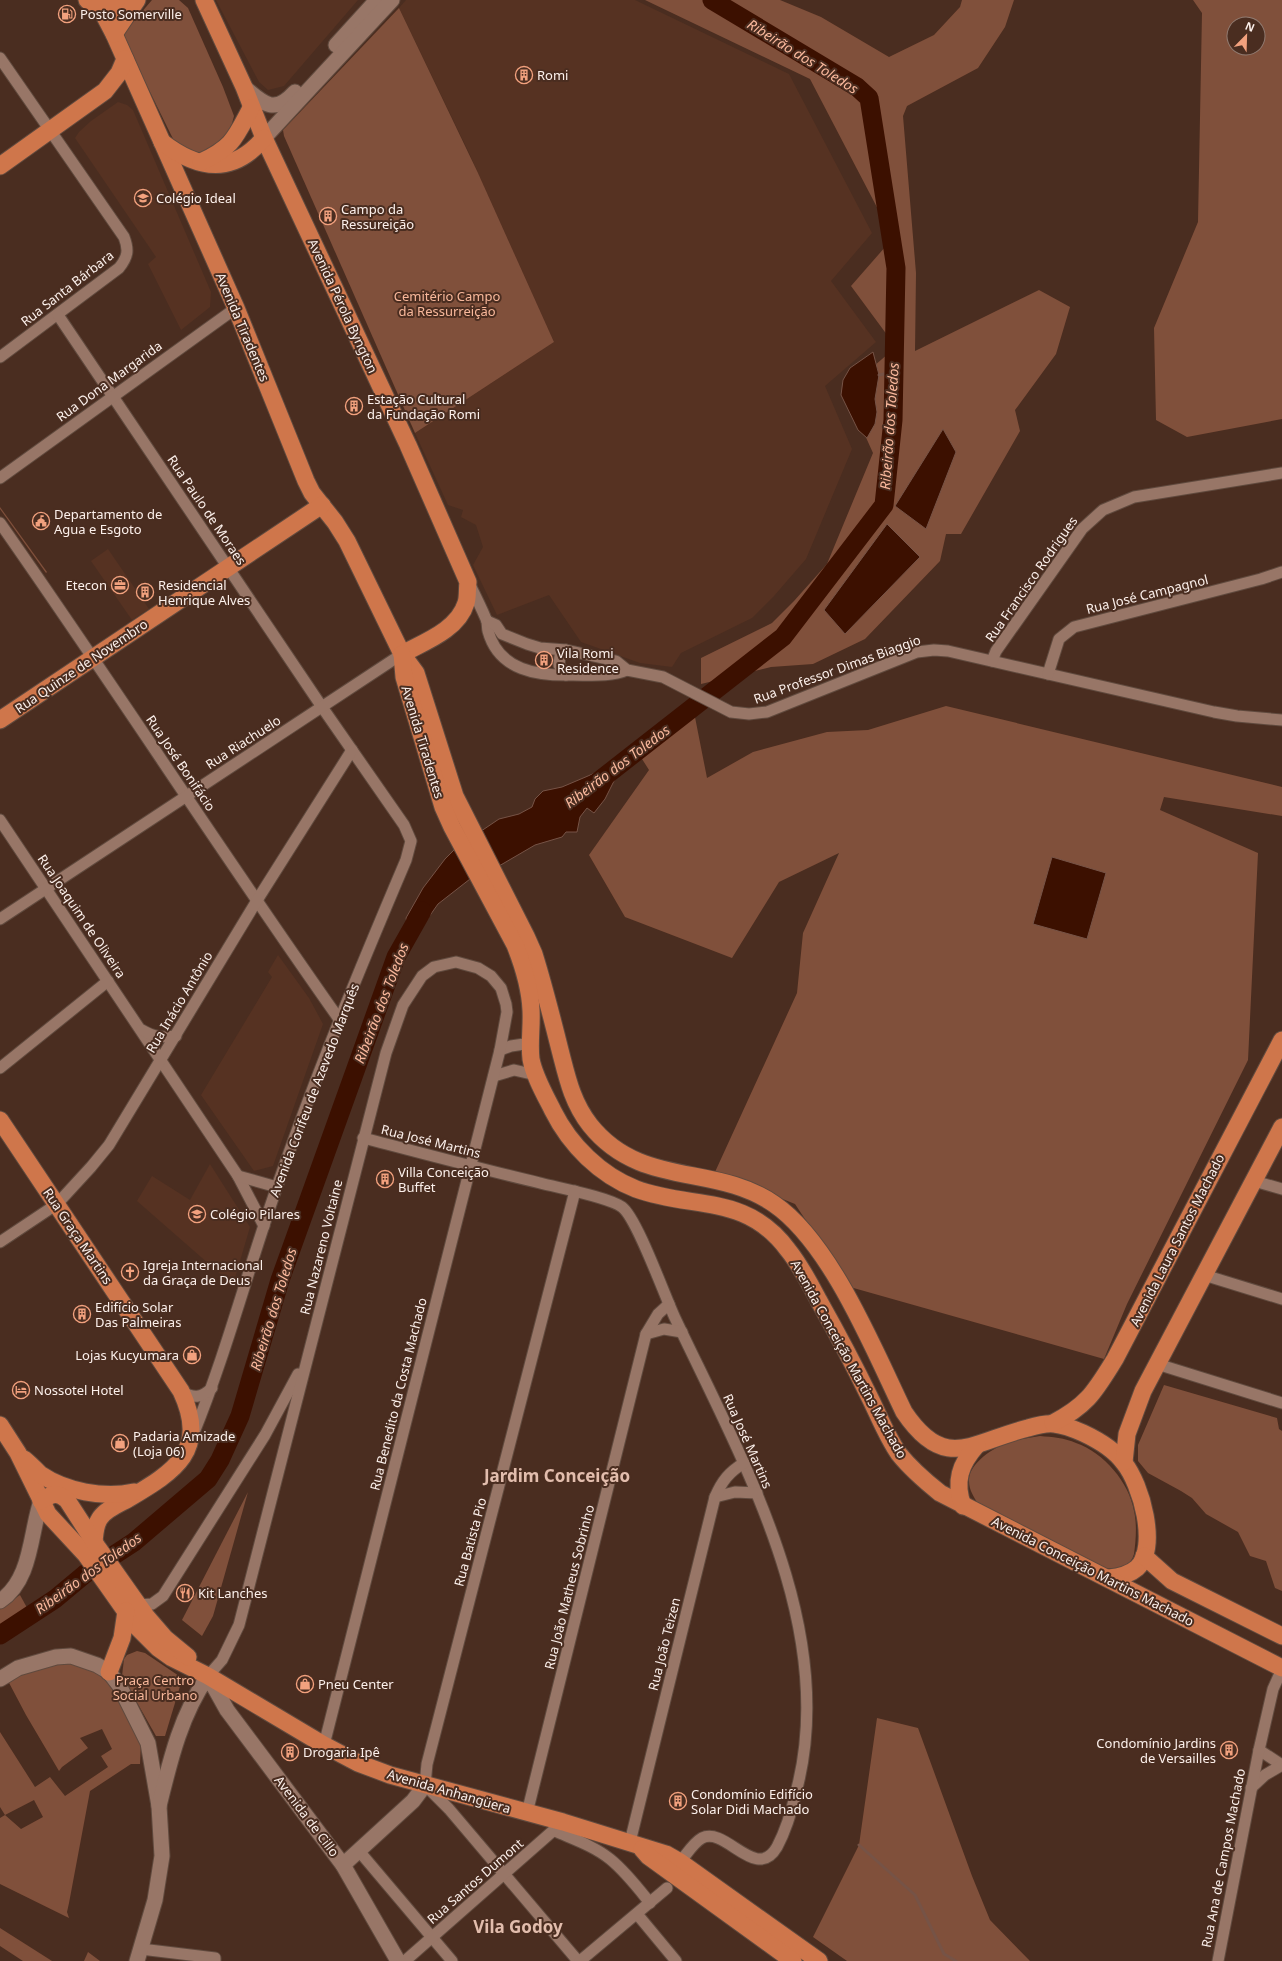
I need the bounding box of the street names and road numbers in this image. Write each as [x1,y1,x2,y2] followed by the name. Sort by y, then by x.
[304,236,382,376] street label: Avenida Pérola Byngton
[17,246,117,330] street label: Rua Santa Bárbara
[212,270,274,384] street label: Avenida Tiradentes
[53,337,165,425] street label: Rua Dona Margarida
[163,452,251,568] street label: Rua Paulo de Moraes
[981,513,1081,645] street label: Rua Francisco Rodrigues
[1084,570,1210,618] street label: Rua José Campagnol
[11,615,151,717] street label: Rua Quinze de Novembro
[751,630,923,708] street label: Rua Professor Dimas Biaggio
[397,683,449,801] street label: Avenida Tiradentes
[202,711,284,773] street label: Rua Riachuelo
[142,712,220,815] street label: Rua José Bonifácio
[34,851,130,981] street label: Rua Joaquim de Oliveira
[142,948,217,1056] street label: Rua Inácio Antônio
[265,981,363,1199] street label: Avenida Corifeu de Azevedo Marquês
[379,1120,483,1162] street label: Rua José Martins
[1126,1151,1229,1329] street label: Avenida Laura Santos Machado
[296,1178,346,1316] street label: Rua Nazareno Voltaine
[39,1184,117,1288] street label: Rua Graça Martins
[787,1256,911,1462] street label: Avenida Conceição Martins Machado
[365,1296,431,1492] street label: Rua Benedito da Costa Machado
[719,1391,777,1491] street label: Rua José Martins
[449,1495,491,1588] street label: Rua Batista Pio
[540,1503,598,1671] street label: Rua João Matheus Sobrinho
[989,1512,1197,1630] street label: Avenida Conceição Martins Machado
[644,1596,684,1692] street label: Rua João Teizen
[385,1765,513,1817] street label: Avenida Anhangüera
[1197,1767,1249,1949] street label: Rua Ana de Campos Machado
[271,1772,343,1860] street label: Avenida de Cillo
[423,1834,527,1928] street label: Rua Santos Dumont

